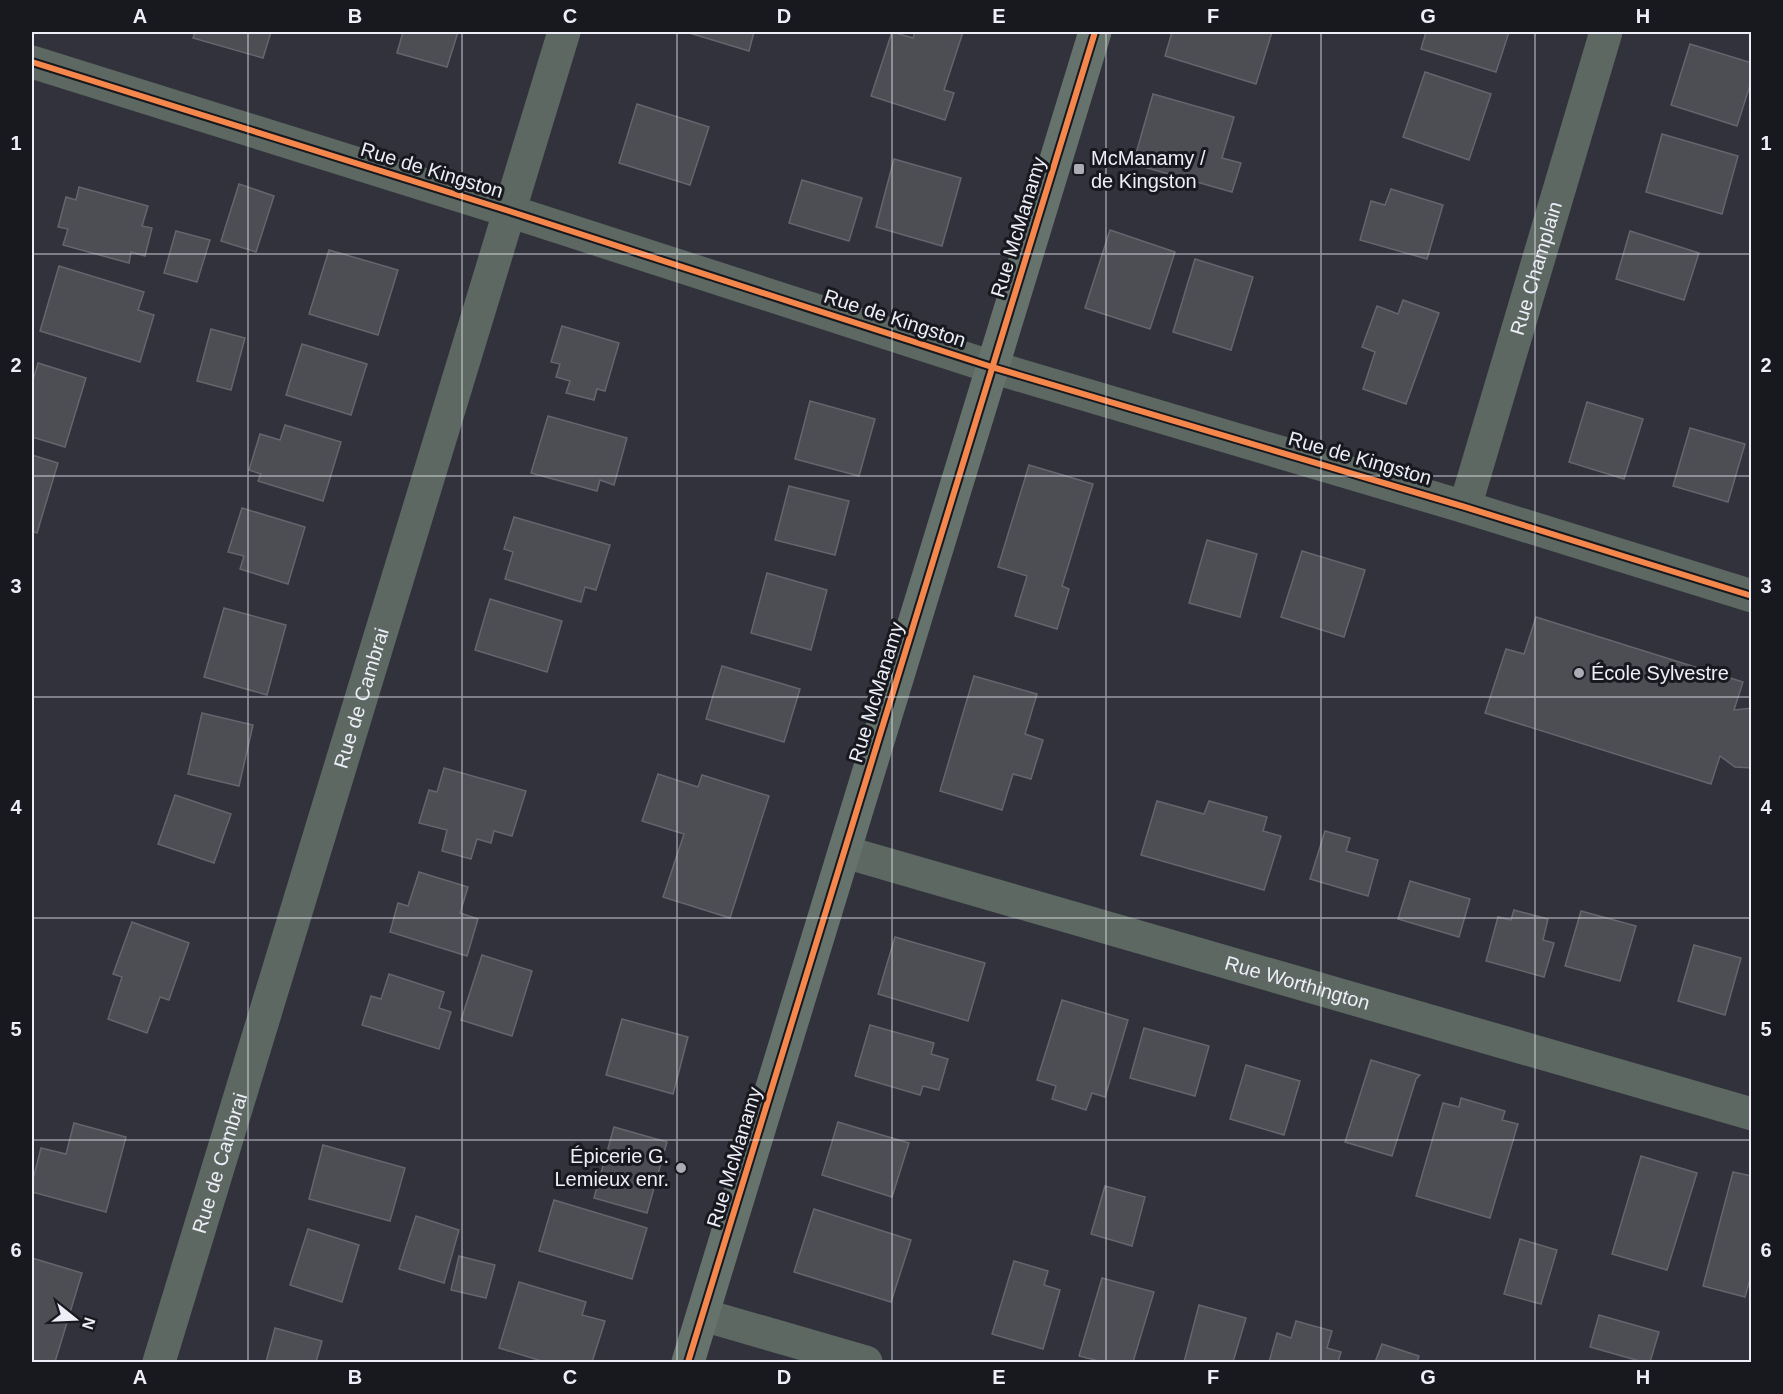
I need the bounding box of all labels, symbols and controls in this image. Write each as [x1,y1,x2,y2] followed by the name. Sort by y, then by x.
[133,5,147,27] text: A
[348,5,362,27] text: B
[563,5,577,27] text: C
[777,5,791,27] text: D
[992,5,1006,27] text: E
[1207,5,1219,27] text: F
[1420,5,1436,27] text: G
[1636,5,1650,27] text: H
[10,132,22,154] text: 1
[1760,132,1772,154] text: 1
[358,138,506,202] street label: Rue de Kingston
[1091,147,1206,192] place label: McManamy / de Kingston
[986,154,1050,300] street label: Rue McManamy
[1072,162,1086,176] marker: McManamy / de Kingston
[1506,199,1566,338] street label: Rue Champlain
[821,285,969,351] street label: Rue de Kingston
[10,354,22,376] text: 2
[1760,354,1772,376] text: 2
[1286,427,1434,489] street label: Rue de Kingston
[10,575,22,597] text: 3
[1760,575,1772,597] text: 3
[844,619,908,765] street label: Rue McManamy
[329,625,393,771] street label: Rue de Cambrai
[1591,662,1729,684] place label: École Sylvestre
[1572,666,1586,680] marker: École Sylvestre
[10,796,22,818] text: 4
[1760,796,1772,818] text: 4
[1222,951,1373,1014] street label: Rue Worthington
[10,1018,22,1040] text: 5
[1760,1018,1772,1040] text: 5
[702,1084,766,1230] street label: Rue McManamy
[188,1090,251,1236] street label: Rue de Cambrai
[554,1145,669,1190] place label: Épicerie G. Lemieux enr.
[674,1161,688,1175] marker: Épicerie G. Lemieux enr.
[10,1239,22,1261] text: 6
[1760,1239,1772,1261] text: 6
[45,1289,105,1349] north arrow
[79,1315,99,1332] text: N
[133,1366,147,1388] text: A
[348,1366,362,1388] text: B
[563,1366,577,1388] text: C
[777,1366,791,1388] text: D
[992,1366,1006,1388] text: E
[1207,1366,1219,1388] text: F
[1420,1366,1436,1388] text: G
[1636,1366,1650,1388] text: H

